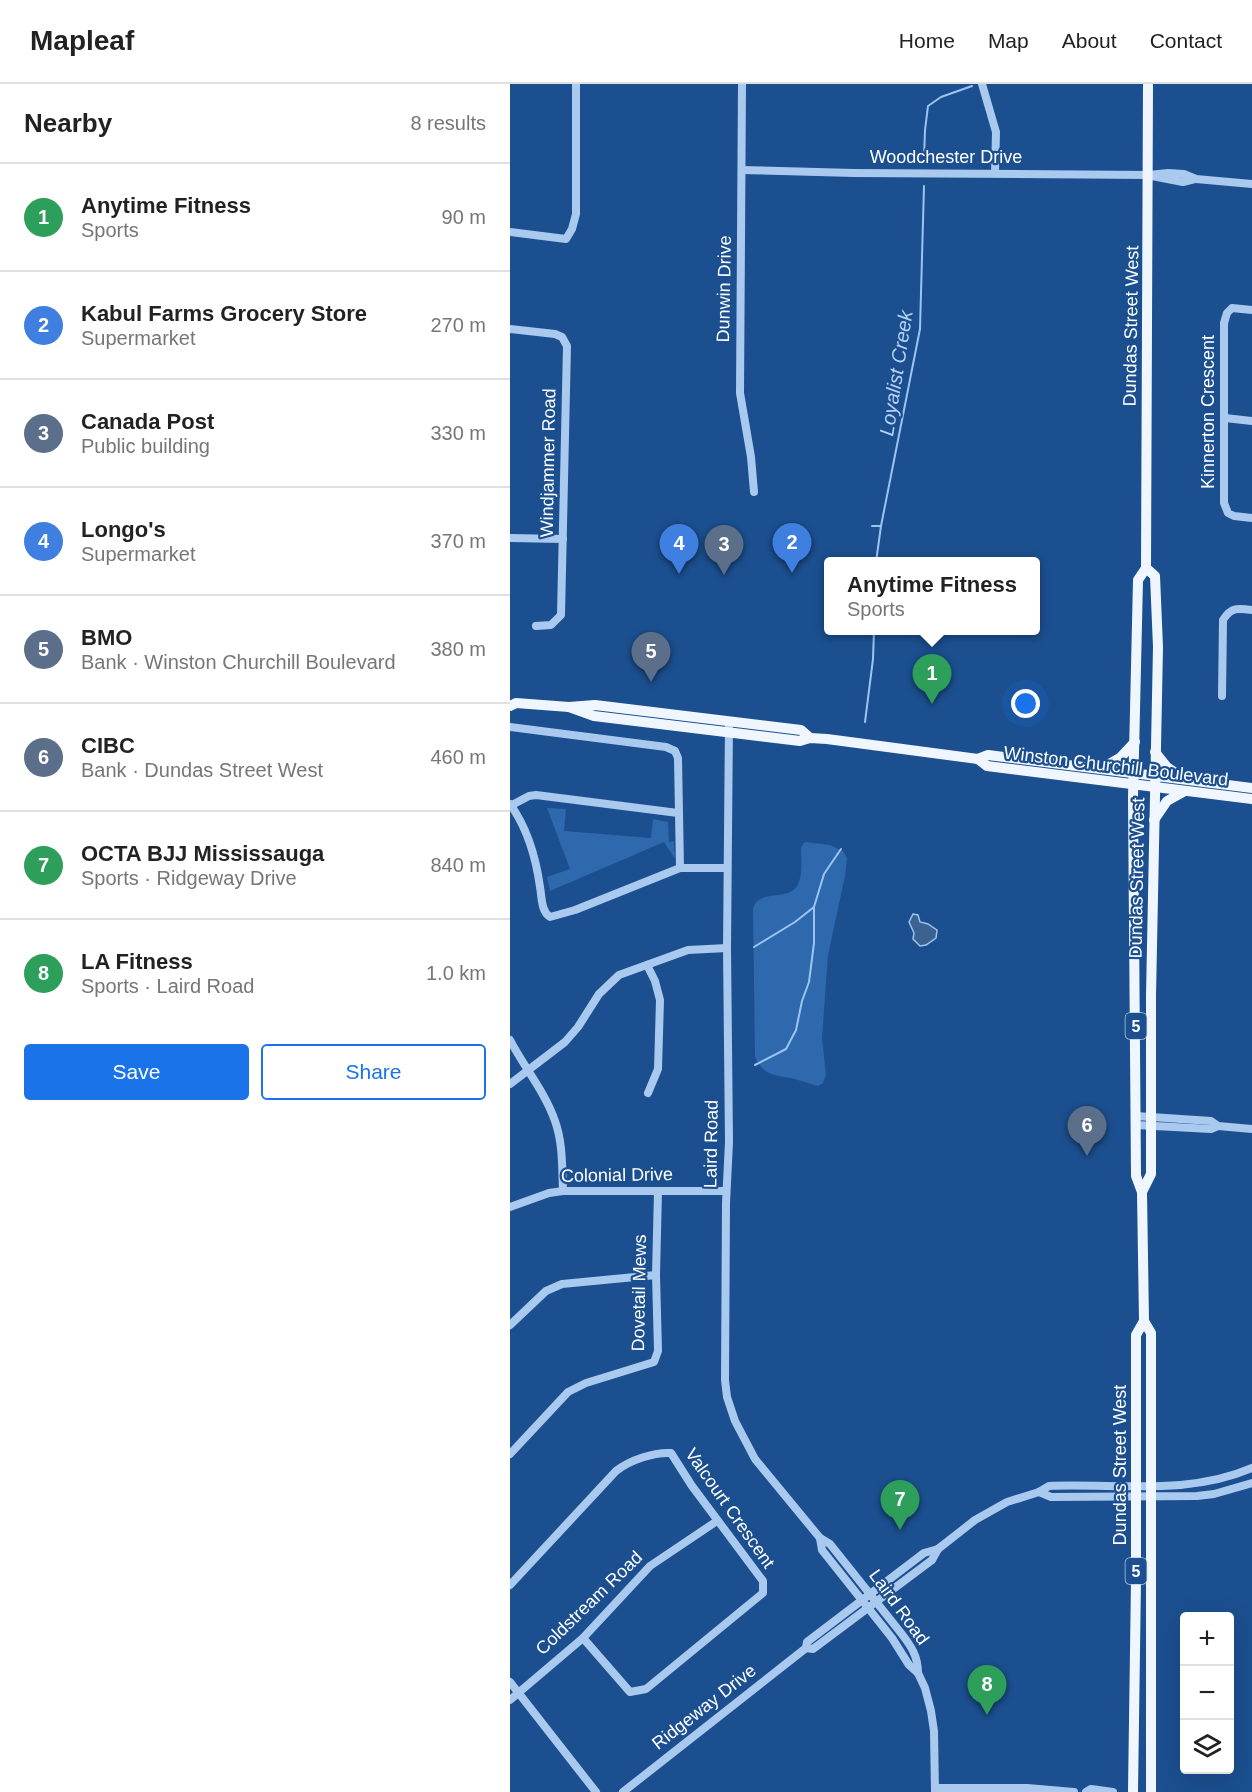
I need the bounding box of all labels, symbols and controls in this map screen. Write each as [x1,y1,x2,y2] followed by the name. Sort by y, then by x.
[30,25,134,56] text: Mapleaf
[899,29,955,52] text: Home
[988,29,1029,52] text: Map
[1062,29,1117,52] text: About
[1150,29,1222,52] text: Contact
[24,108,112,138] text: Nearby
[410,112,486,134] text: 8 results
[870,147,1022,167] street label: Woodchester Drive
[81,193,251,218] text: Anytime Fitness
[38,206,49,228] text: 1
[442,206,486,228] text: 90 m
[81,219,139,241] text: Sports
[713,235,735,343] street label: Dunwin Drive
[1120,245,1142,407] street label: Dundas Street West
[81,301,367,326] text: Kabul Farms Grocery Store
[875,308,917,437] water label: Loyalist Creek
[38,314,49,336] text: 2
[430,314,486,336] text: 270 m
[81,327,196,349] text: Supermarket
[1198,335,1218,489] street label: Kinnerton Crescent
[537,388,559,538] street label: Windjammer Road
[81,409,214,434] text: Canada Post
[38,422,49,444] text: 3
[430,422,486,444] text: 330 m
[81,435,210,457] text: Public building
[81,517,166,542] text: Longo's
[660,524,698,574] pin: 4
[772,524,812,573] pin: 2
[704,526,744,575] pin: 3
[38,530,49,552] text: 4
[430,530,486,552] text: 370 m
[81,543,196,565] text: Supermarket
[824,557,1040,635] popup
[847,572,1017,597] text: Anytime Fitness
[847,598,905,620] text: Sports
[81,625,132,650] text: BMO
[632,632,670,682] pin: 5
[38,638,49,660] text: 5
[430,638,486,660] text: 380 m
[81,651,396,673] text: Bank · Winston Churchill Boulevard
[912,654,952,704] pin: 1
[1011,689,1040,718] your location
[81,733,135,758] text: CIBC
[1003,742,1229,790] street label: Winston Churchill Boulevard
[38,746,49,768] text: 6
[430,746,486,768] text: 460 m
[81,759,323,781] text: Bank · Dundas Street West
[1126,797,1148,959] street label: Dundas Street West
[81,841,324,866] text: OCTA BJJ Mississauga
[38,854,49,876] text: 7
[430,854,486,876] text: 840 m
[81,867,297,889] text: Sports · Ridgeway Drive
[81,949,193,974] text: LA Fitness
[38,962,49,984] text: 8
[426,962,486,984] text: 1.0 km
[81,975,254,997] text: Sports · Laird Road
[1126,1013,1146,1039] road number: 5
[24,1044,249,1100] button: Save
[261,1044,486,1100] button: Share
[700,1100,722,1188] street label: Laird Road
[1068,1106,1106,1156] pin: 6
[561,1164,673,1186] street label: Colonial Drive
[628,1234,650,1352] street label: Dovetail Mews
[1110,1385,1130,1545] street label: Dundas Street West
[681,1444,779,1572] street label: Valcourt Crescent
[880,1480,920,1530] pin: 7
[532,1547,646,1659] street label: Coldstream Road
[1126,1558,1146,1584] road number: 5
[865,1566,933,1648] street label: Laird Road
[1180,1612,1234,1774] map controls
[1180,1612,1234,1666] button: +
[648,1660,760,1754] street label: Ridgeway Drive
[968,1666,1006,1715] pin: 8
[1180,1666,1234,1720] button: −
[1180,1720,1234,1774] button: layers

